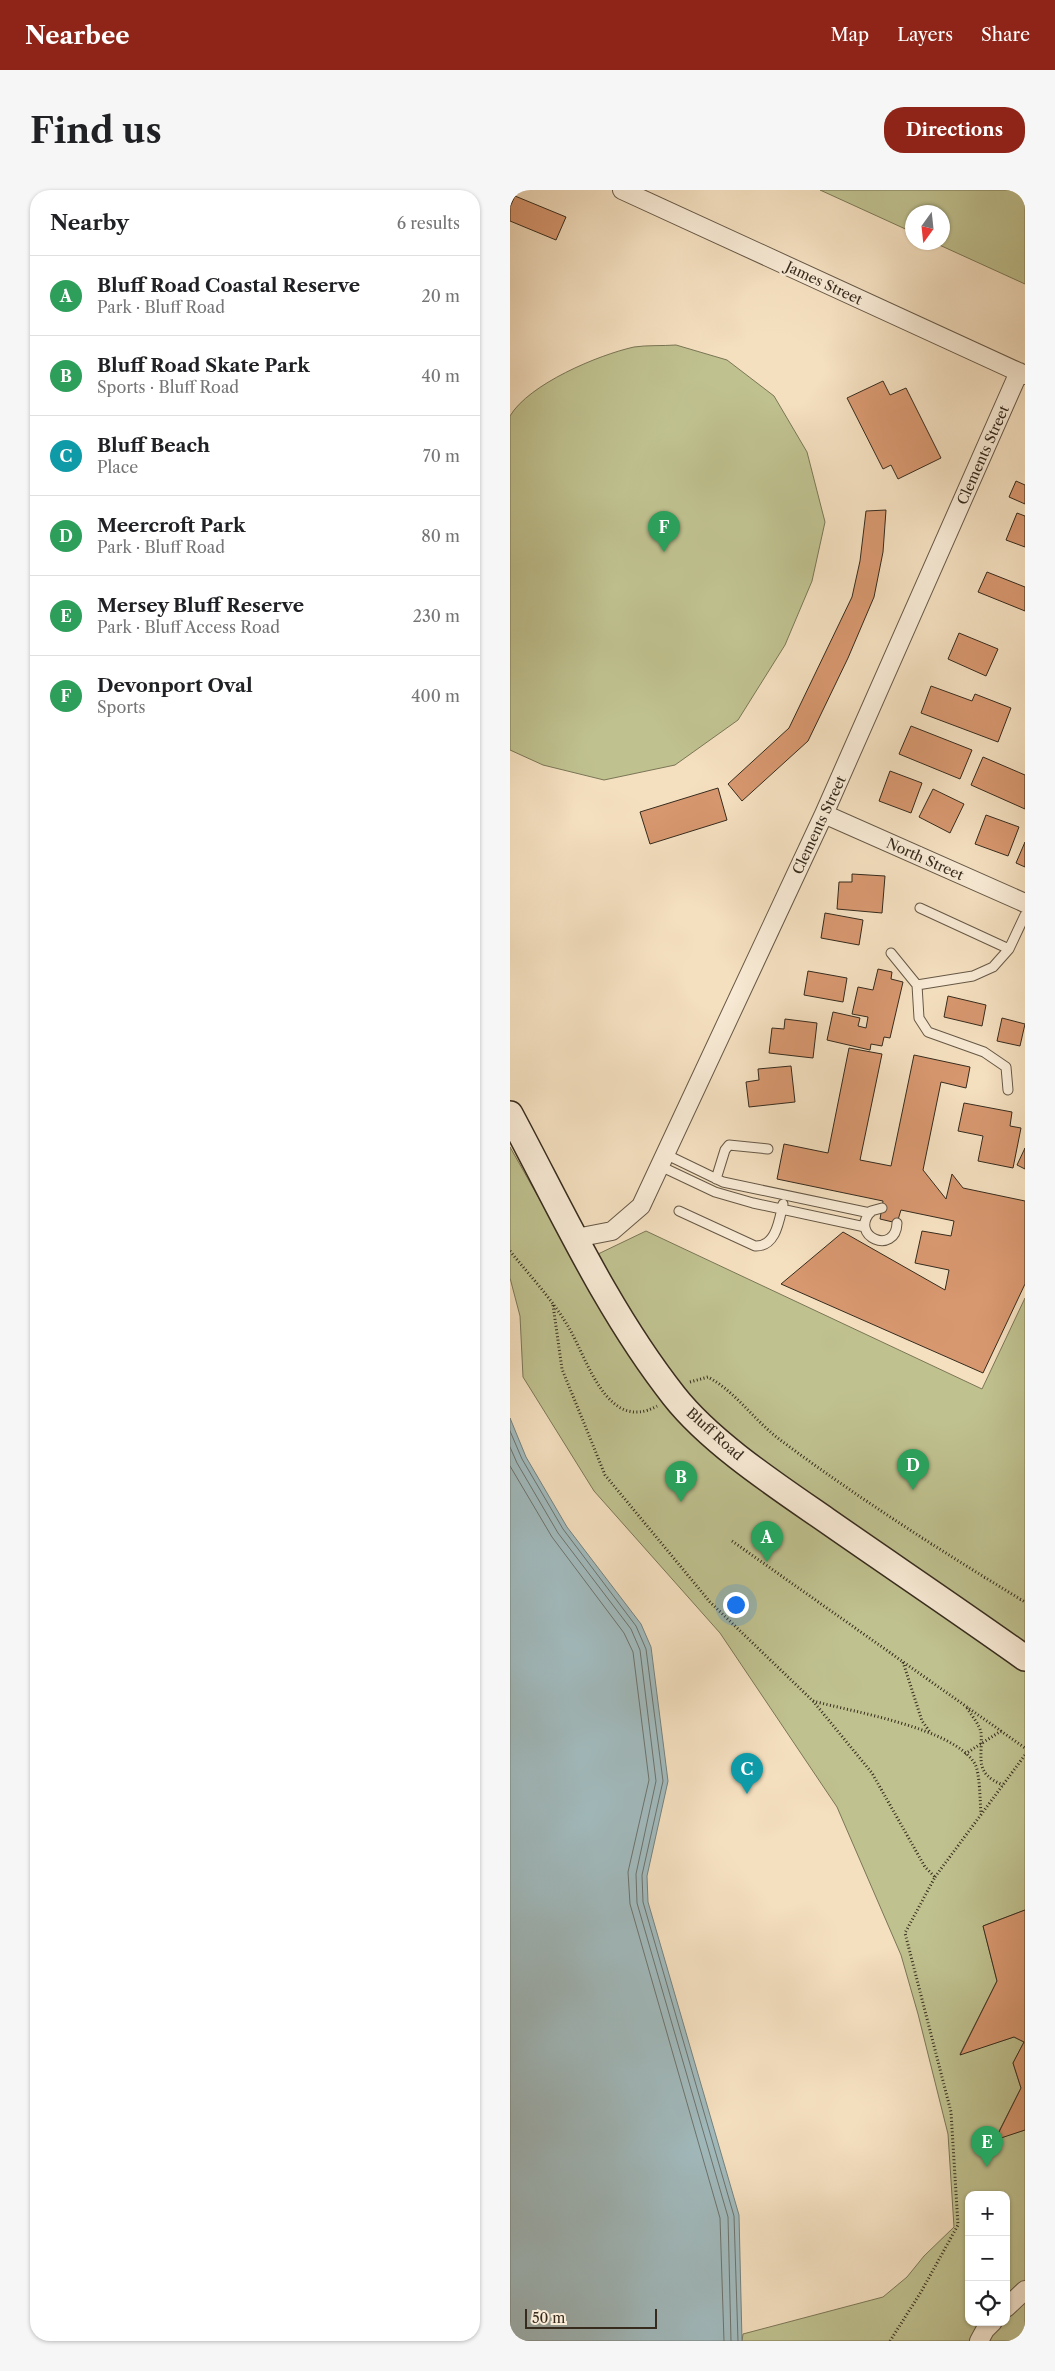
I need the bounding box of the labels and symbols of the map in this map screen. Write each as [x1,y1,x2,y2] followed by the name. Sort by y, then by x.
[905,205,950,250] north arrow
[781,257,865,309] street label: James Street
[953,402,1013,507] street label: Clements Street
[648,511,680,552] pin: F
[788,773,850,877] street label: Clements Street
[884,834,967,884] street label: North Street
[683,1404,748,1465] street label: Bluff Road
[897,1449,929,1490] pin: D
[665,1461,697,1502] pin: B
[751,1521,783,1562] pin: A
[723,1592,749,1618] your location
[731,1753,763,1794] pin: C
[971,2126,1003,2167] pin: E
[525,2306,658,2329] scale bar

